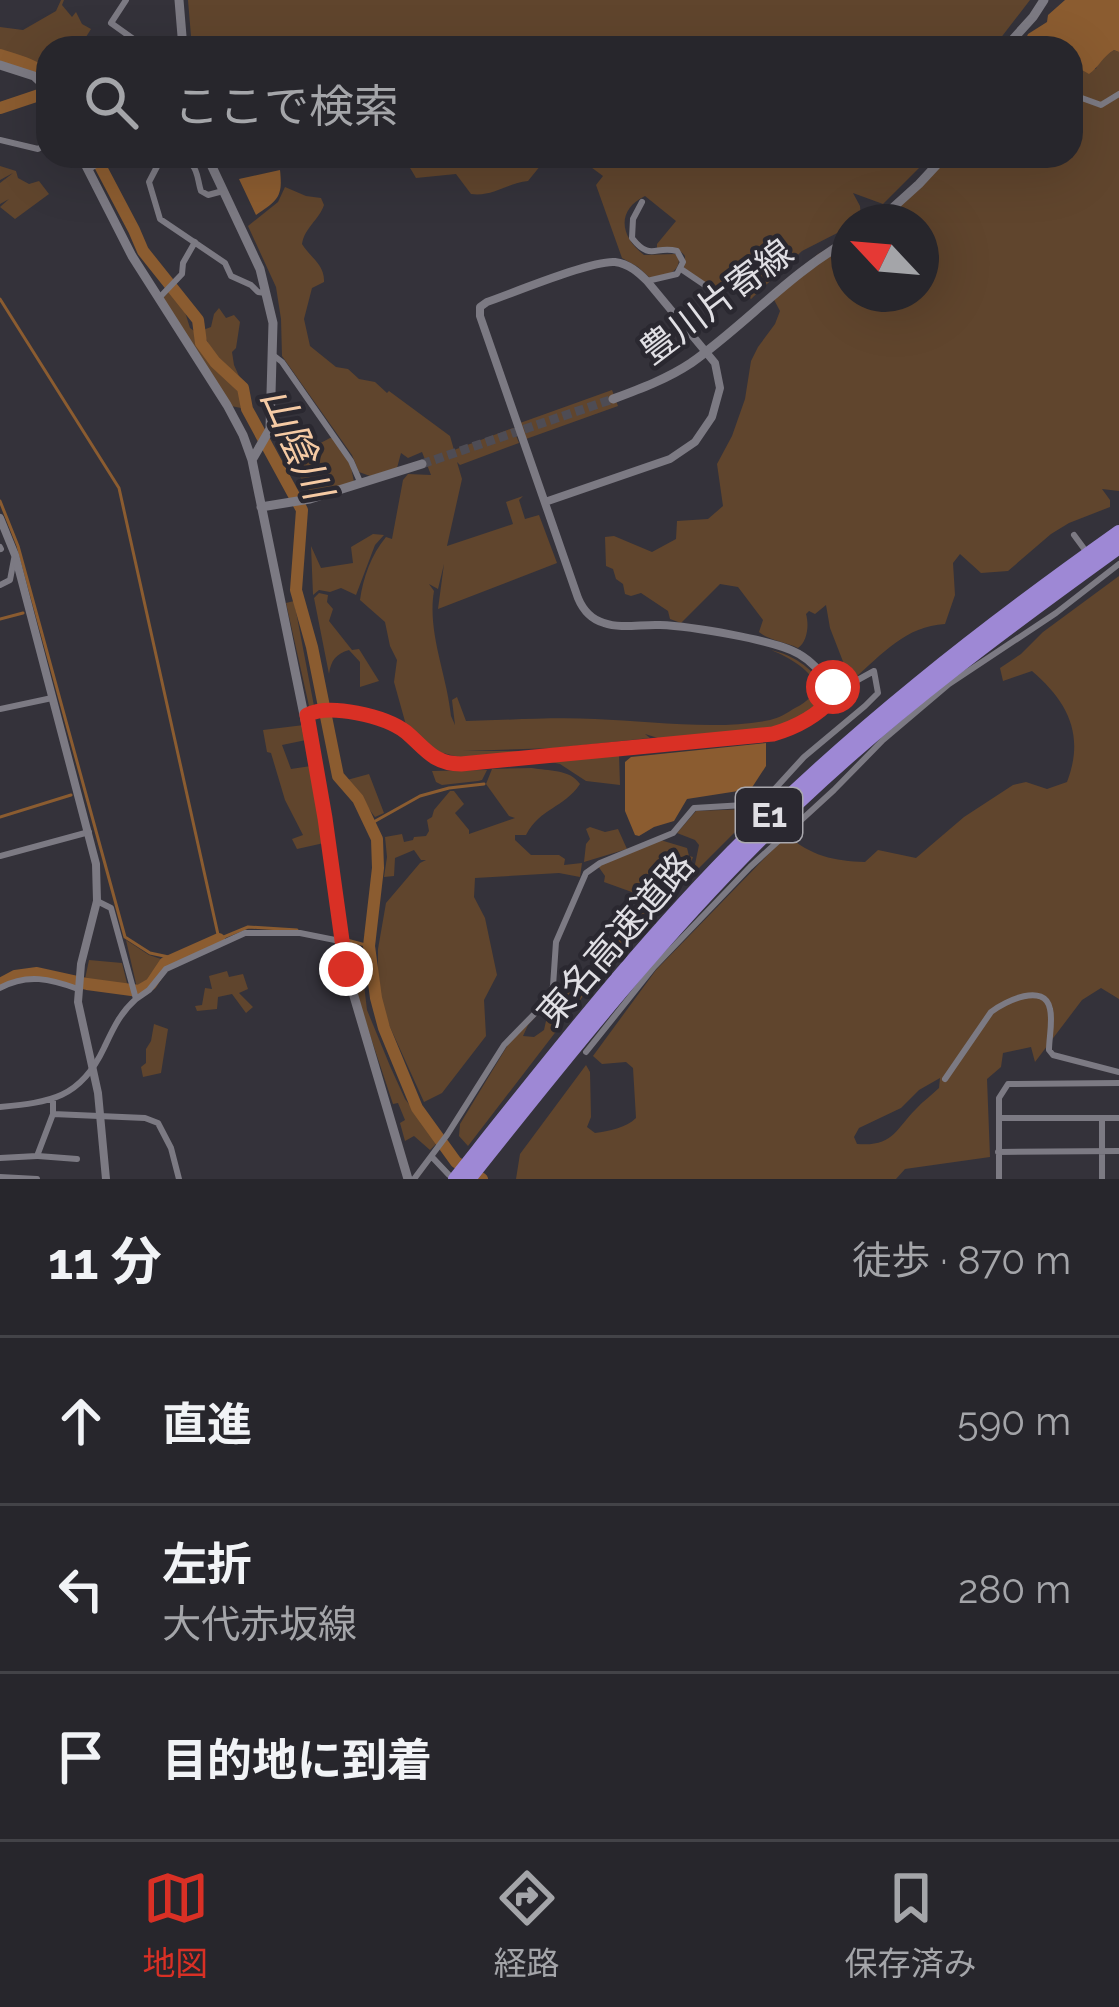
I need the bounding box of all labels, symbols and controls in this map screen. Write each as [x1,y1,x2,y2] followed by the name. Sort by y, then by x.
[36,36,1083,168] search box
[78,69,144,135] icon: search
[174,80,399,133] text: ここで検索
[831,204,939,312] north arrow
[631,230,801,372] street label: 豊川片寄線
[252,380,343,509] water label: 山陰川
[806,660,860,714] route start
[736,788,802,842] road number: E1
[528,844,702,1034] street label: 東名高速道路
[319,942,373,996] route end
[48,1231,162,1291] text: 11 分
[852,1237,1071,1283] text: 徒歩 · 870 m
[48,1388,114,1454] icon: ahead
[162,1398,252,1451] text: 直進
[957,1398,1071,1444] text: 590 m
[162,1538,252,1591] text: 左折
[48,1556,114,1622] icon: left
[958,1566,1071,1612] text: 280 m
[162,1601,357,1647] text: 大代赤坂線
[48,1724,114,1790] icon: arrive
[162,1734,432,1787] text: 目的地に到着
[143,1865,209,1985] tab: 地図
[494,1865,560,1985] tab: 経路
[845,1865,977,1985] tab: 保存済み

